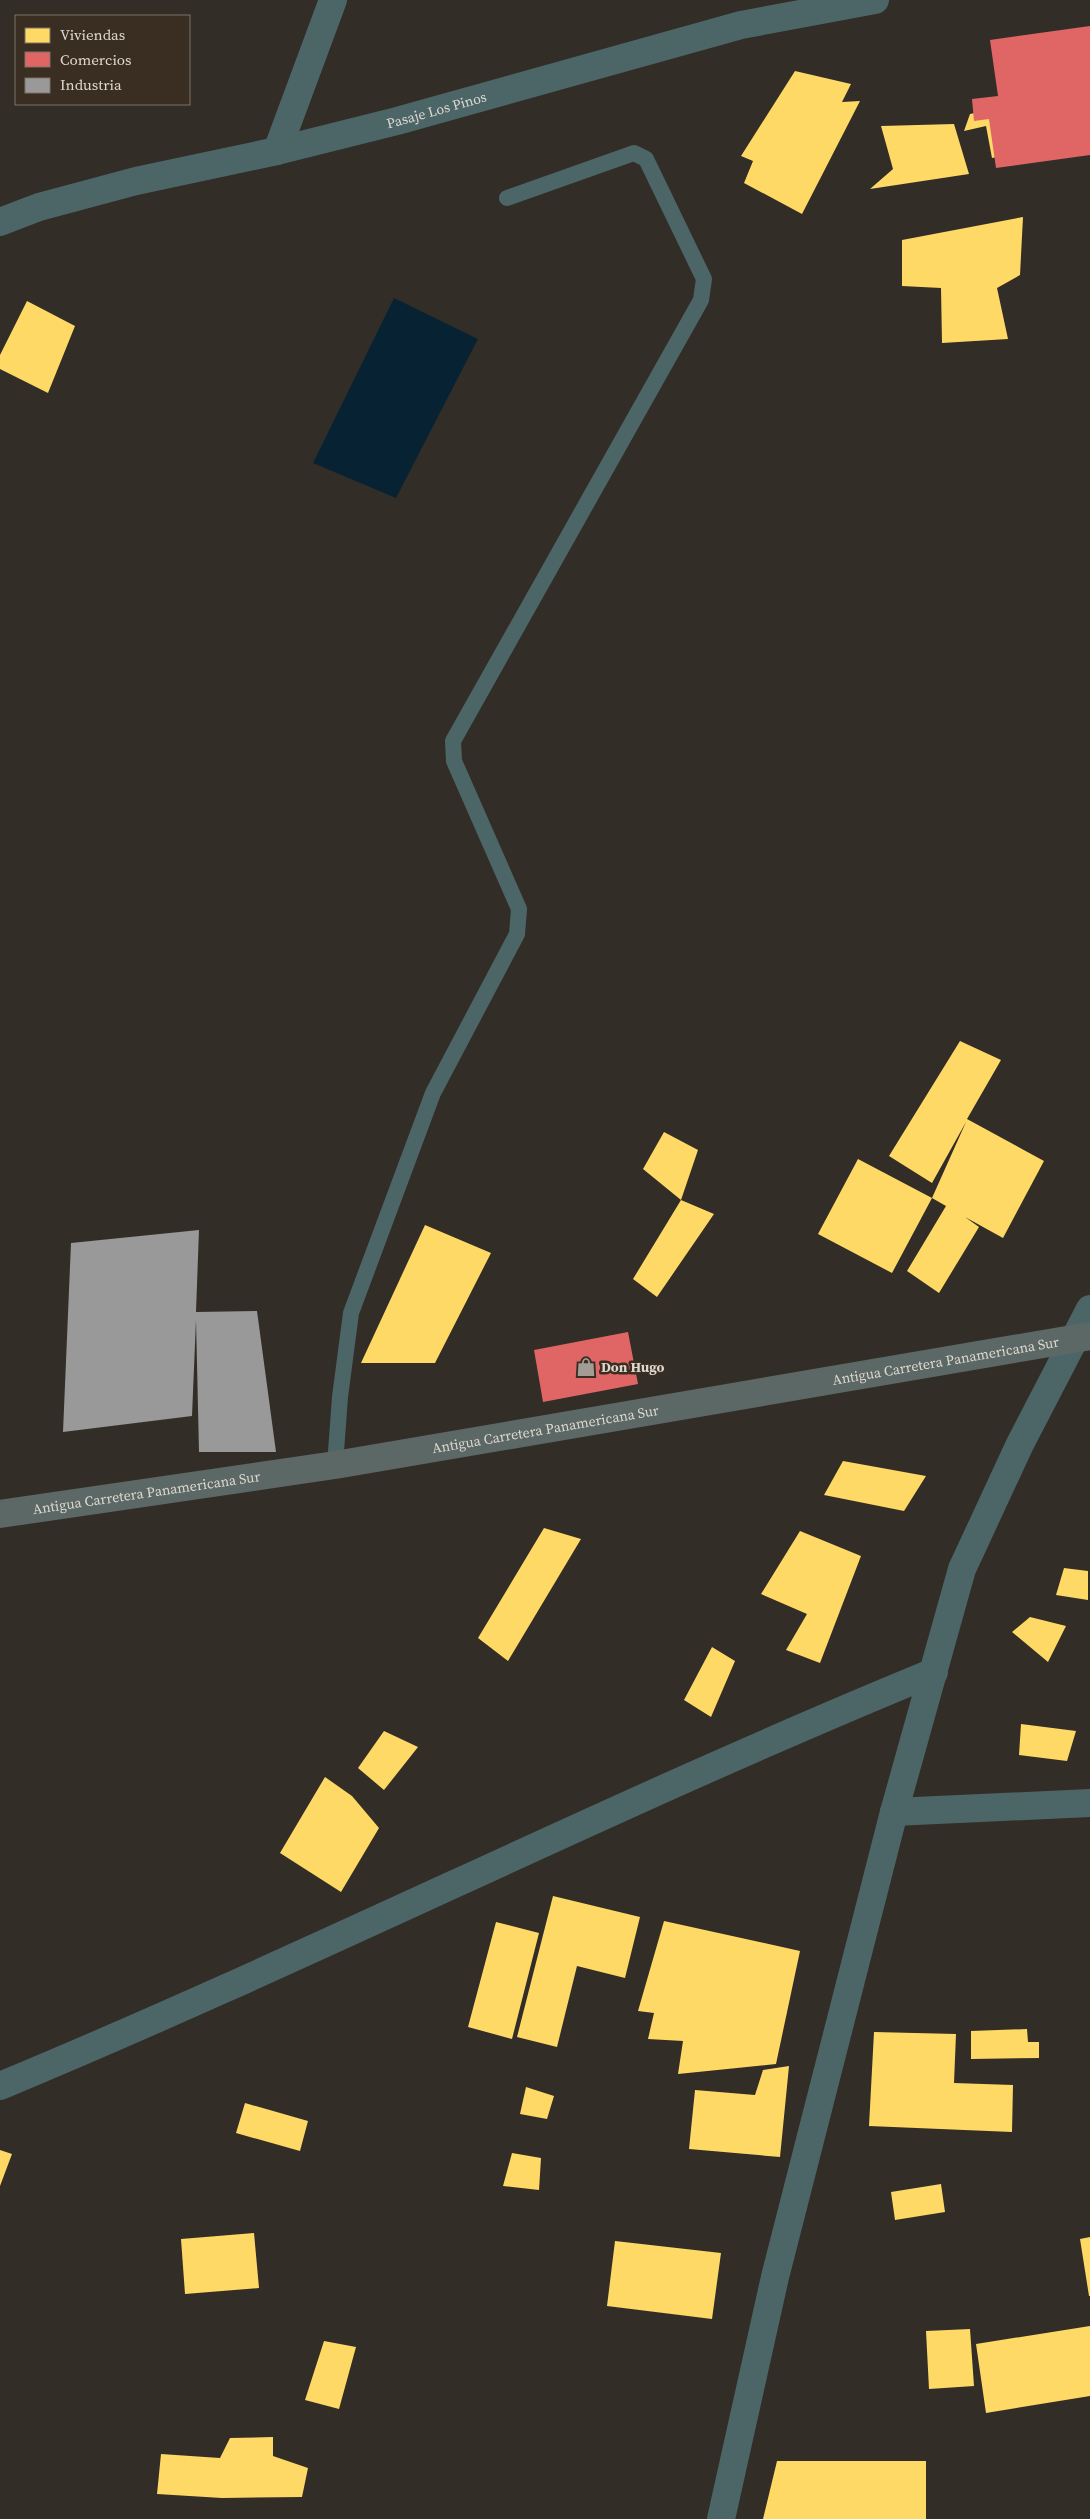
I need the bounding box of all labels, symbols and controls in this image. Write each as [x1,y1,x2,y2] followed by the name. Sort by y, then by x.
[15,15,190,105] legend
[60,24,125,45] text: Viviendas
[60,49,132,70] text: Comercios
[60,74,122,95] text: Industria
[384,87,489,133] street label: Pasaje Los Pinos
[831,1331,1061,1390] street label: Antigua Carretera Panamericana Sur
[575,1356,597,1378] shop icon: Don Hugo
[601,1357,665,1377] place label: Don Hugo
[431,1400,660,1458] street label: Antigua Carretera Panamericana Sur
[31,1466,262,1519] street label: Antigua Carretera Panamericana Sur

